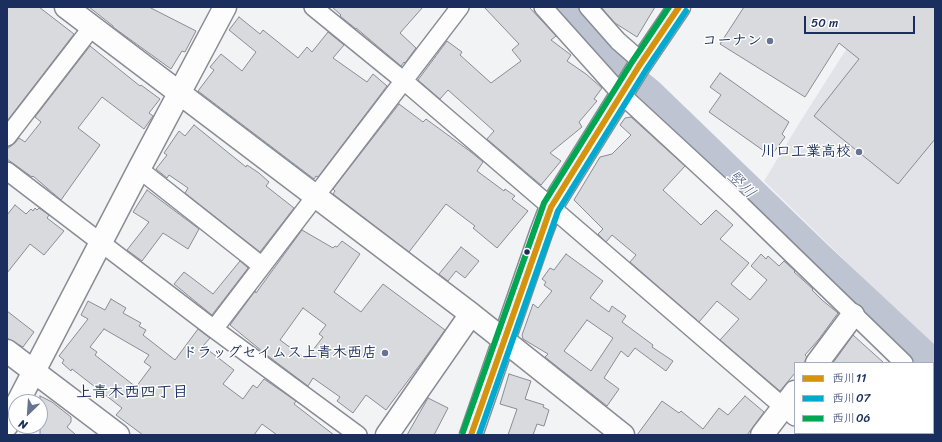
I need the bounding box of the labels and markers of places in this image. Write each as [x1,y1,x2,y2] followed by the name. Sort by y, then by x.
[702,32,762,50] place label: コーナン
[765,36,775,46] marker: コーナン
[761,143,851,161] place label: 川口工業高校
[854,147,864,157] marker: 川口工業高校
[522,247,532,257] unlabelled marker
[182,344,377,362] place label: ドラッグセイムス上青木西店
[380,348,390,358] marker: ドラッグセイムス上青木西店

